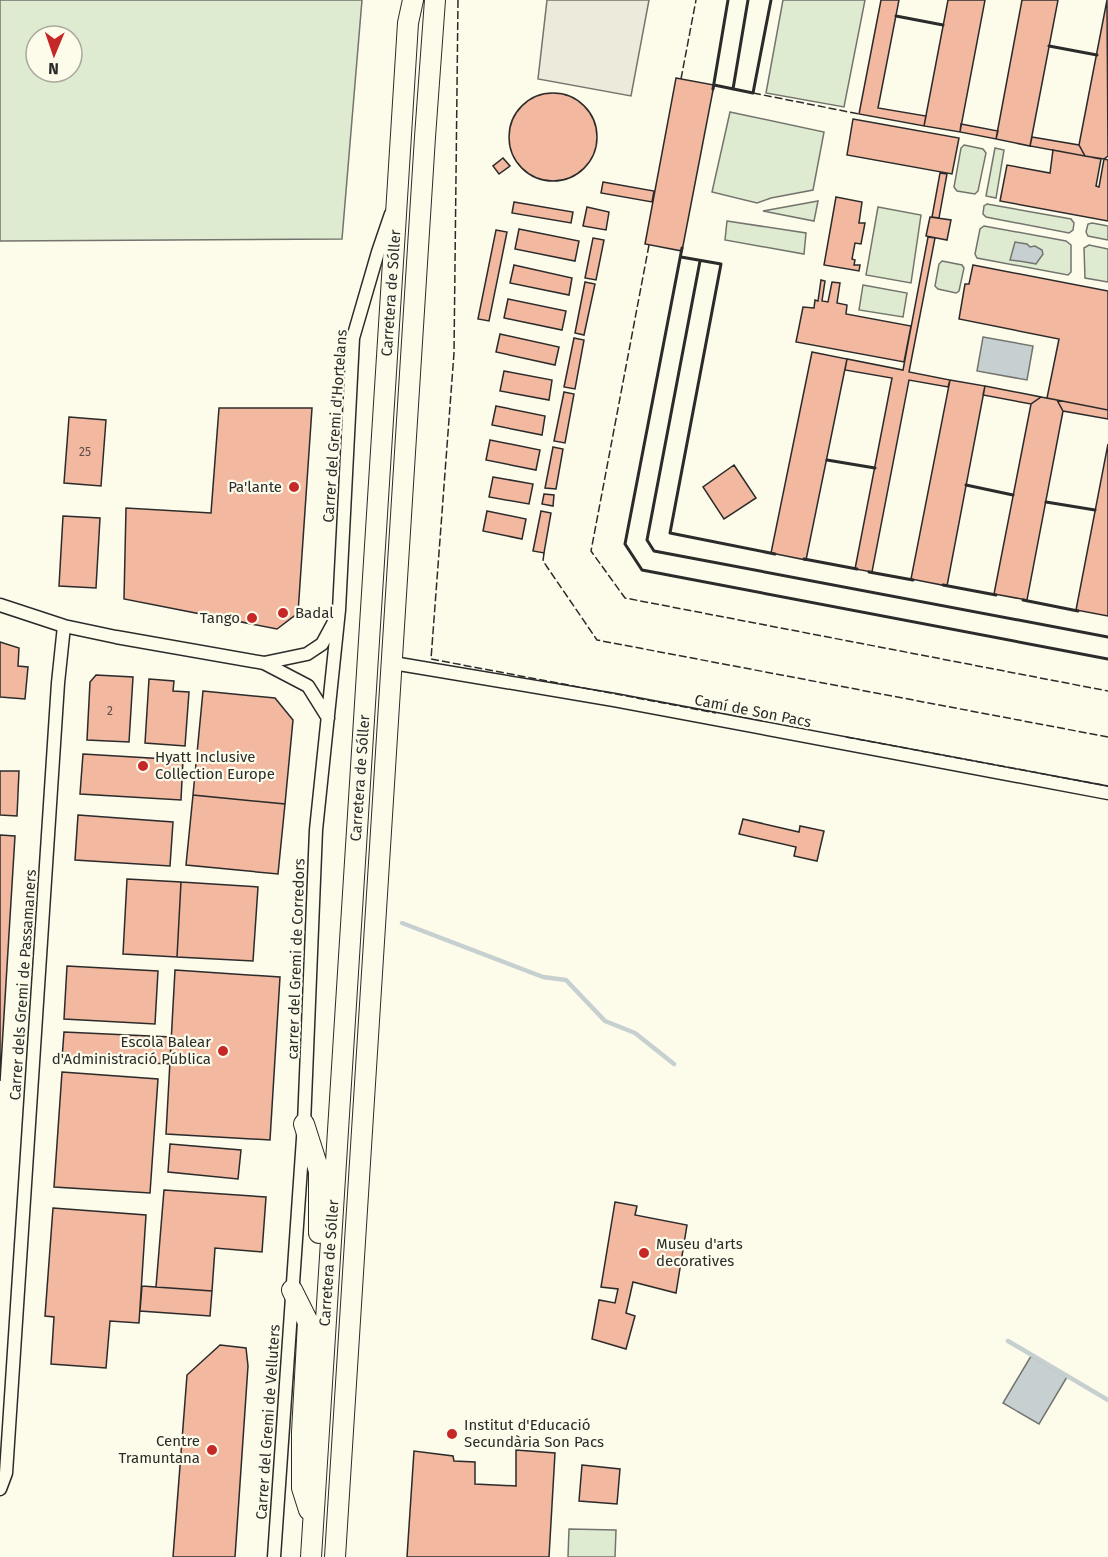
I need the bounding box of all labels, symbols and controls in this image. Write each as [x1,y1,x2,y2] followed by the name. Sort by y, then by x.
[24,24,84,84] north arrow
[48,59,59,78] text: N
[378,229,404,357] street label: Carretera de Sóller
[319,329,351,523] street label: Carrer del Gremi d'Hortelans
[79,445,91,459] house number: 25
[228,478,282,496] place label: Pa'lante
[287,480,301,494] marker: Pa'lante
[295,604,334,622] place label: Badal
[276,606,290,620] marker: Badal
[200,609,240,627] place label: Tango
[245,611,259,625] marker: Tango
[693,691,813,731] street label: Camí de Son Pacs
[107,704,113,718] house number: 2
[347,714,373,842] street label: Carretera de Sóller
[155,748,275,783] place label: Hyatt Inclusive Collection Europe
[136,759,150,773] marker: Hyatt Inclusive Collection Europe
[283,858,309,1060] street label: carrer del Gremi de Corredors
[6,869,40,1101] street label: Carrer dels Gremi de Passamaners
[52,1033,211,1068] place label: Escola Balear d'Administració Pública
[216,1044,230,1058] marker: Escola Balear d'Administració Pública
[316,1199,342,1327] street label: Carretera de Sóller
[656,1235,743,1270] place label: Museu d'arts decoratives
[637,1246,651,1260] marker: Museu d'arts decoratives
[252,1324,284,1520] street label: Carrer del Gremi de Velluters
[464,1416,604,1451] place label: Institut d'Educació Secundària Son Pacs
[445,1427,459,1441] marker: Institut d'Educació Secundària Son Pacs
[118,1432,200,1467] place label: Centre Tramuntana
[205,1443,219,1457] marker: Centre Tramuntana

